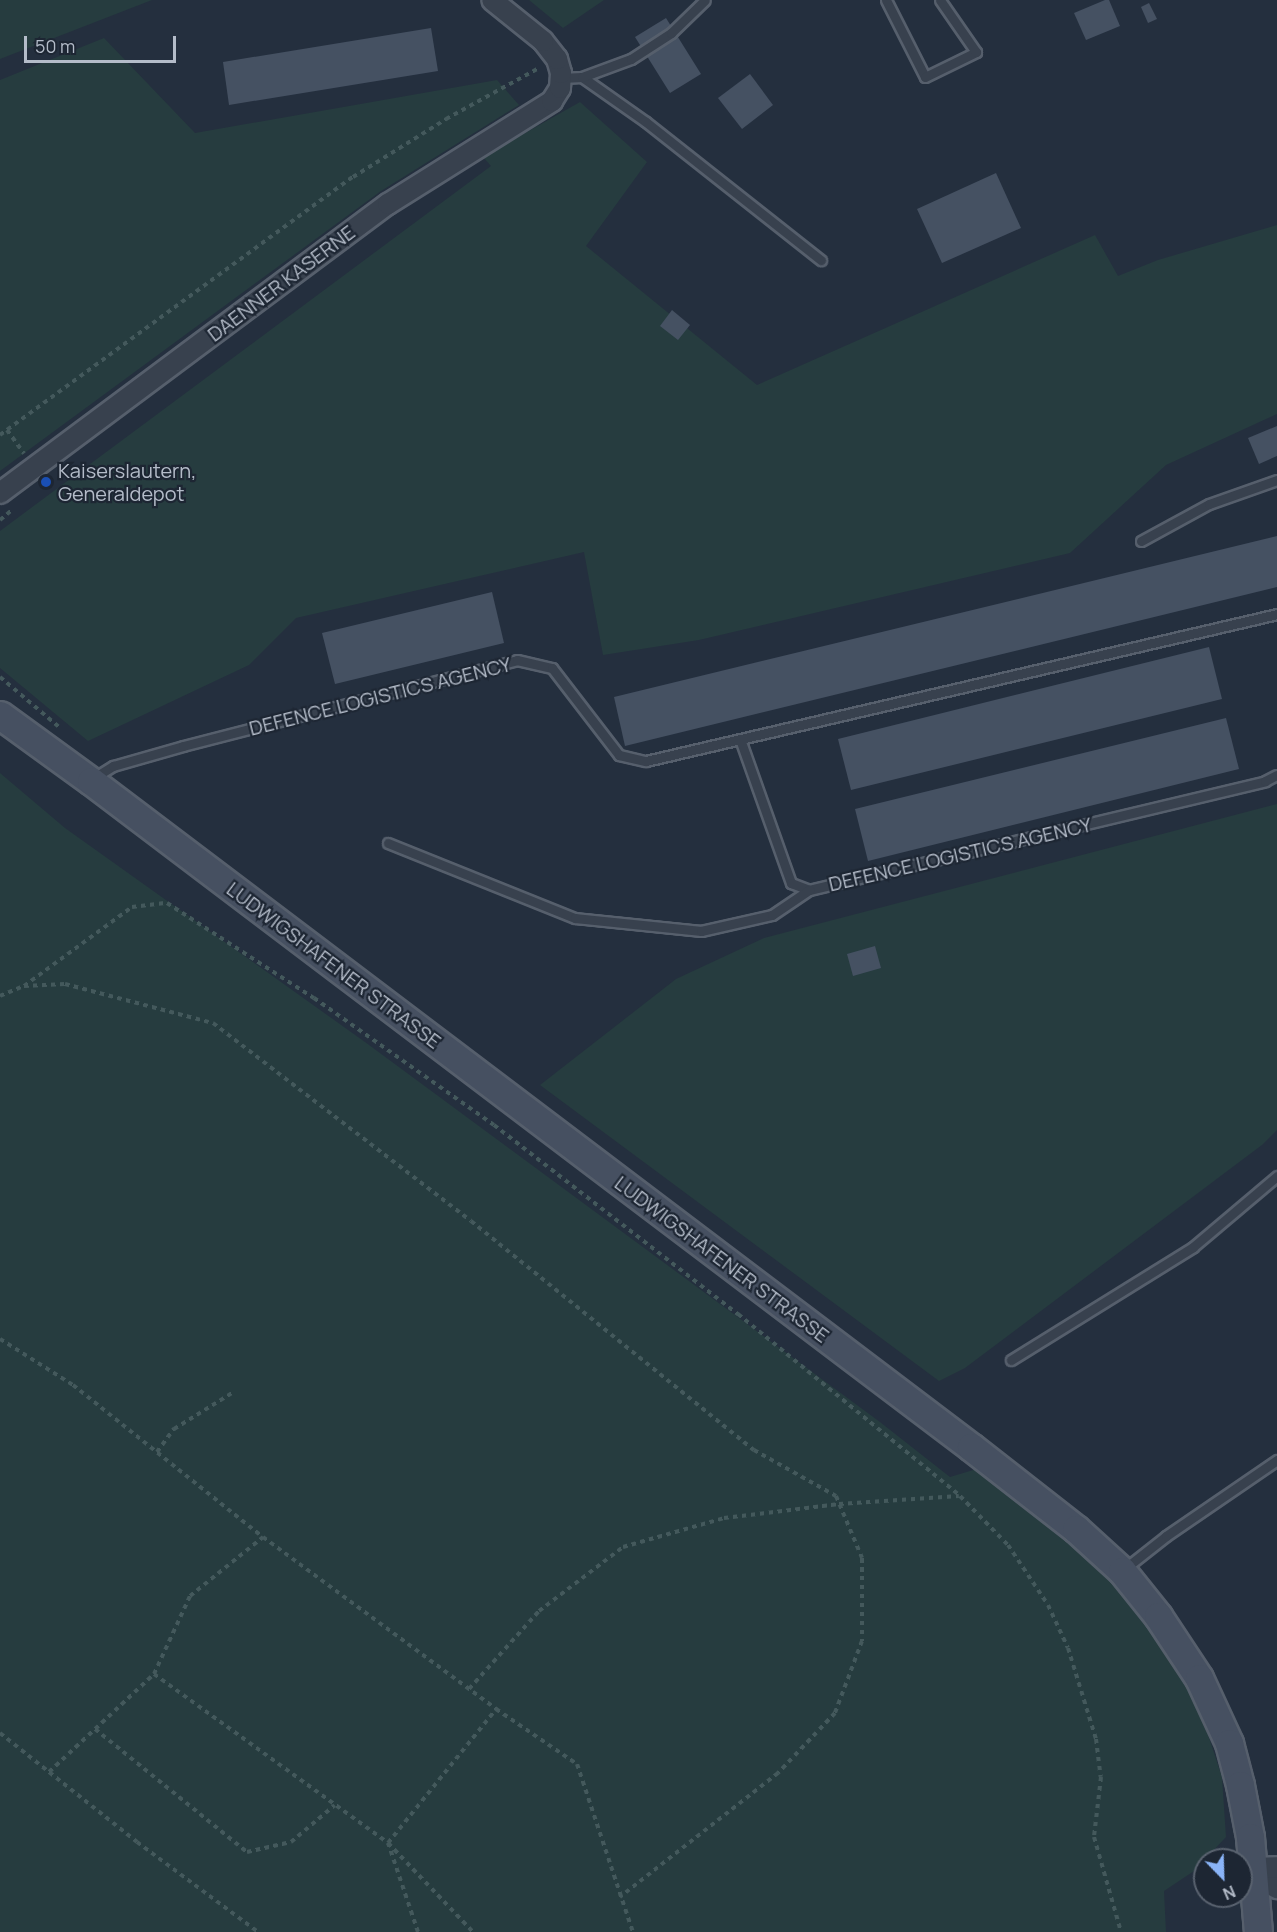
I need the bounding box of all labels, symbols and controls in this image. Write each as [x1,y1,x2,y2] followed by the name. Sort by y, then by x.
[27,24,178,62] scale bar
[35,34,75,58] text: 50 m
[203,220,359,346] street label: DAENNER KASERNE
[58,458,197,505] place label: Kaiserslautern, Generaldepot
[39,475,53,489] marker: Kaiserslautern, Generaldepot
[246,652,514,740] street label: DEFENCE LOGISTICS AGENCY
[826,812,1094,896] street label: DEFENCE LOGISTICS AGENCY
[222,877,446,1053] street label: LUDWIGSHAFENER STRASSE
[610,1171,834,1347] street label: LUDWIGSHAFENER STRASSE
[1193,1848,1253,1908] north arrow
[1220,1880,1239,1905] text: N

